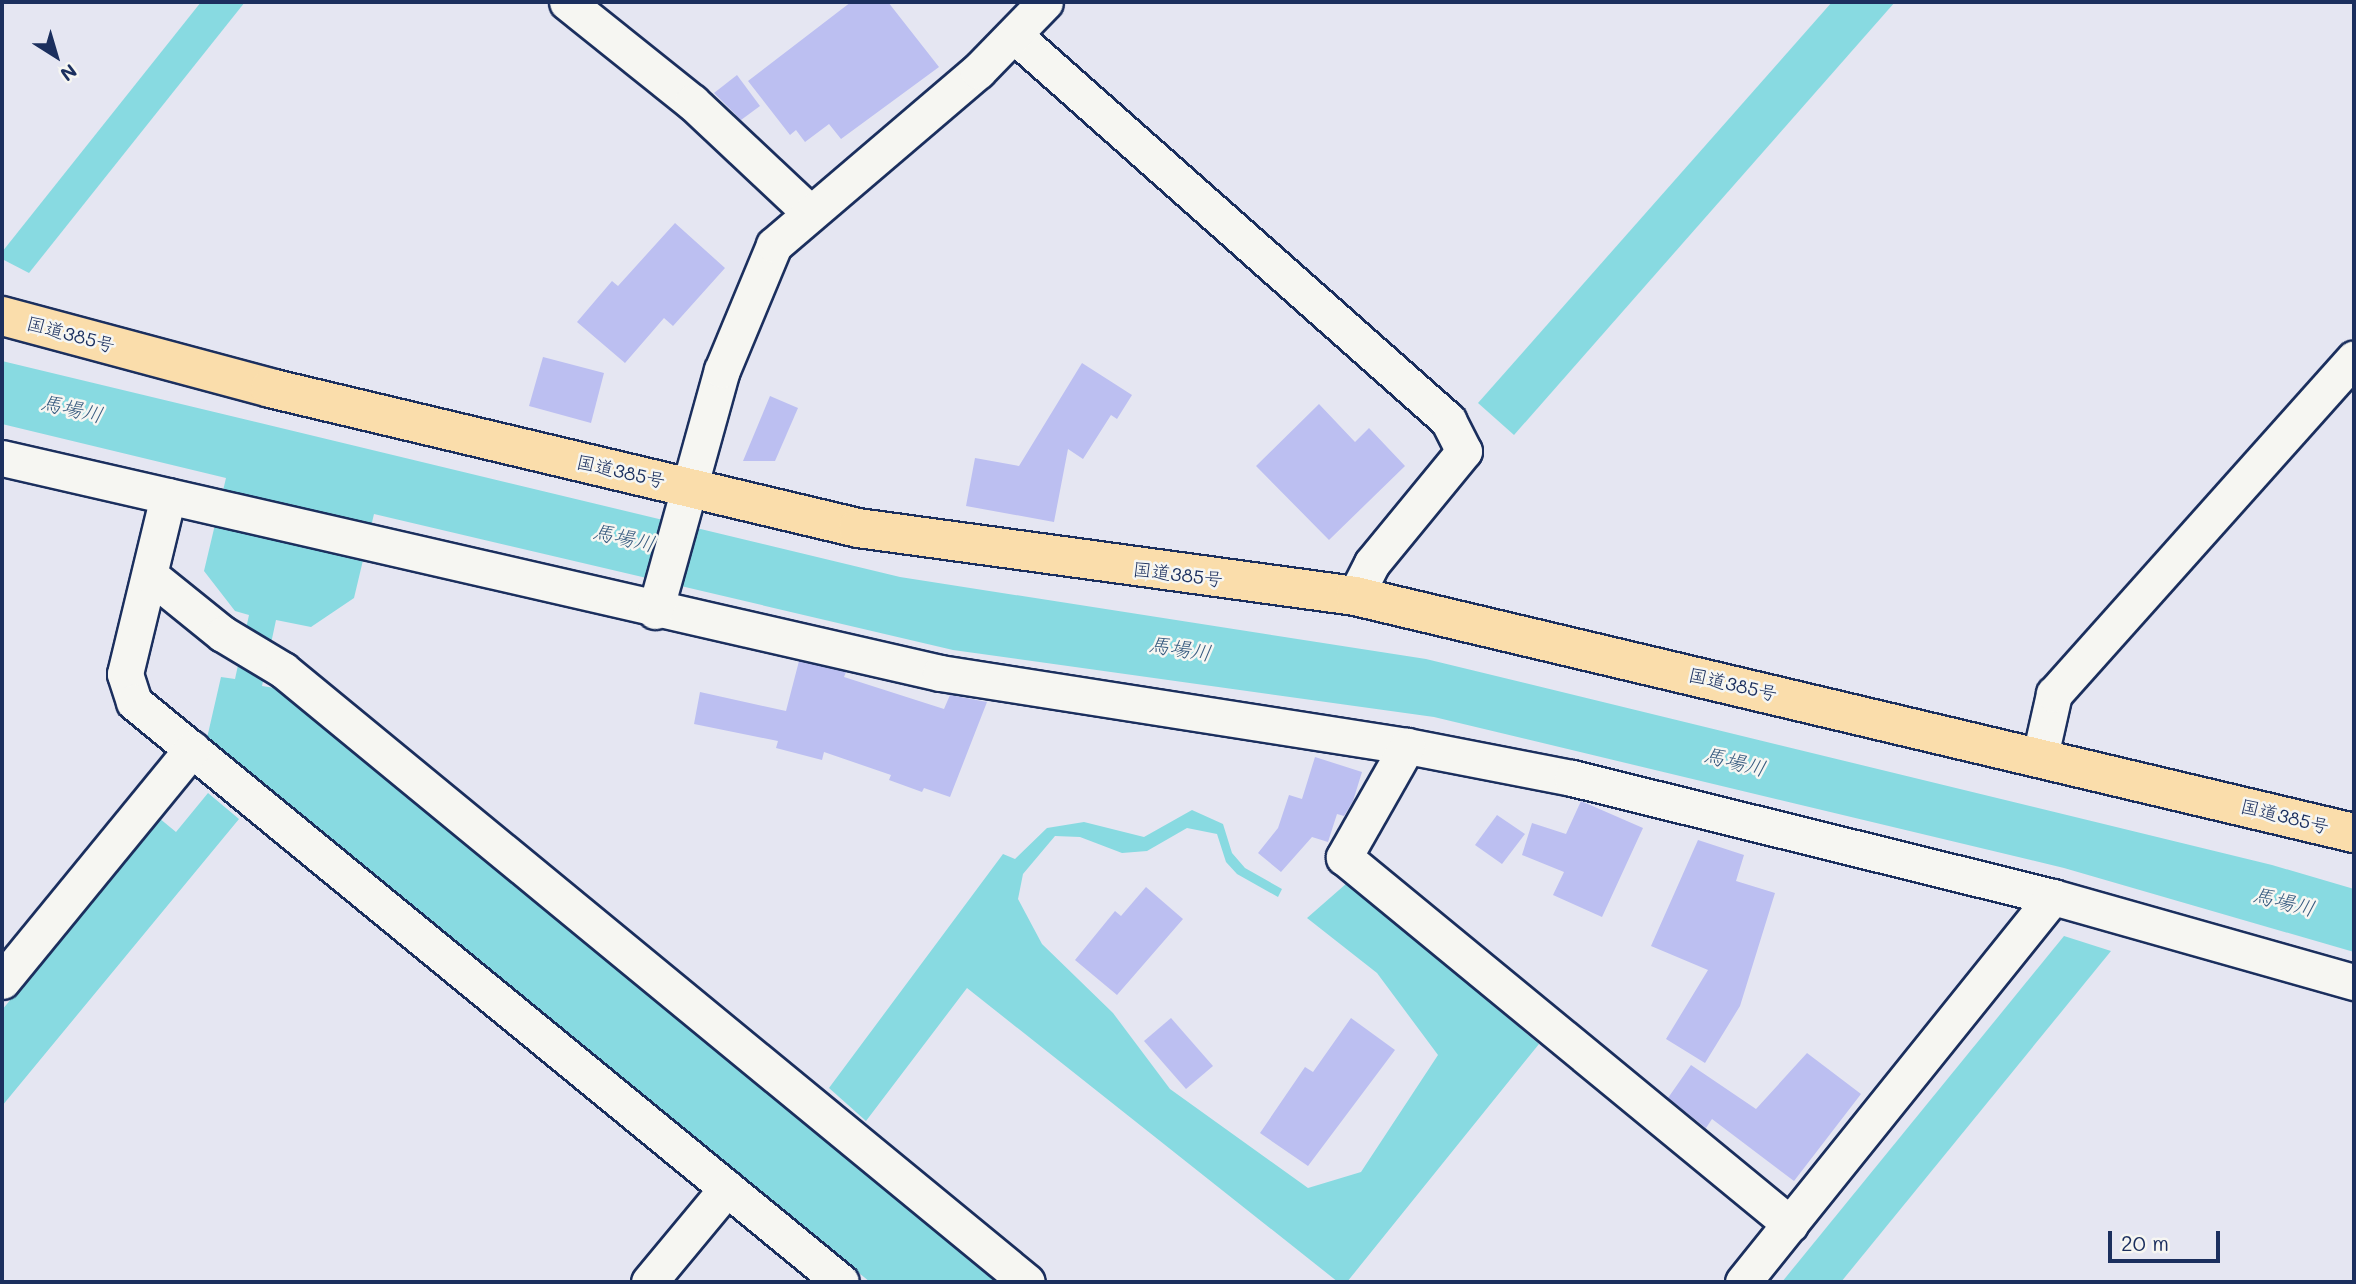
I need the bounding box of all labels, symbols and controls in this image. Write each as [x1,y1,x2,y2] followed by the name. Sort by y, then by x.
[21,21,91,91] north arrow
[56,59,82,87] text: N
[24,311,118,357] street label: 国道385号
[38,389,106,427] water label: 馬場川
[574,450,668,492] street label: 国道385号
[590,518,658,556] water label: 馬場川
[1132,557,1224,591] street label: 国道385号
[1147,631,1213,665] water label: 馬場川
[1686,663,1780,705] street label: 国道385号
[1701,741,1769,781] water label: 馬場川
[2238,794,2332,838] street label: 国道385号
[2250,881,2318,921] water label: 馬場川
[2111,1218,2223,1262] scale bar
[2121,1229,2169,1256] text: 20 m

